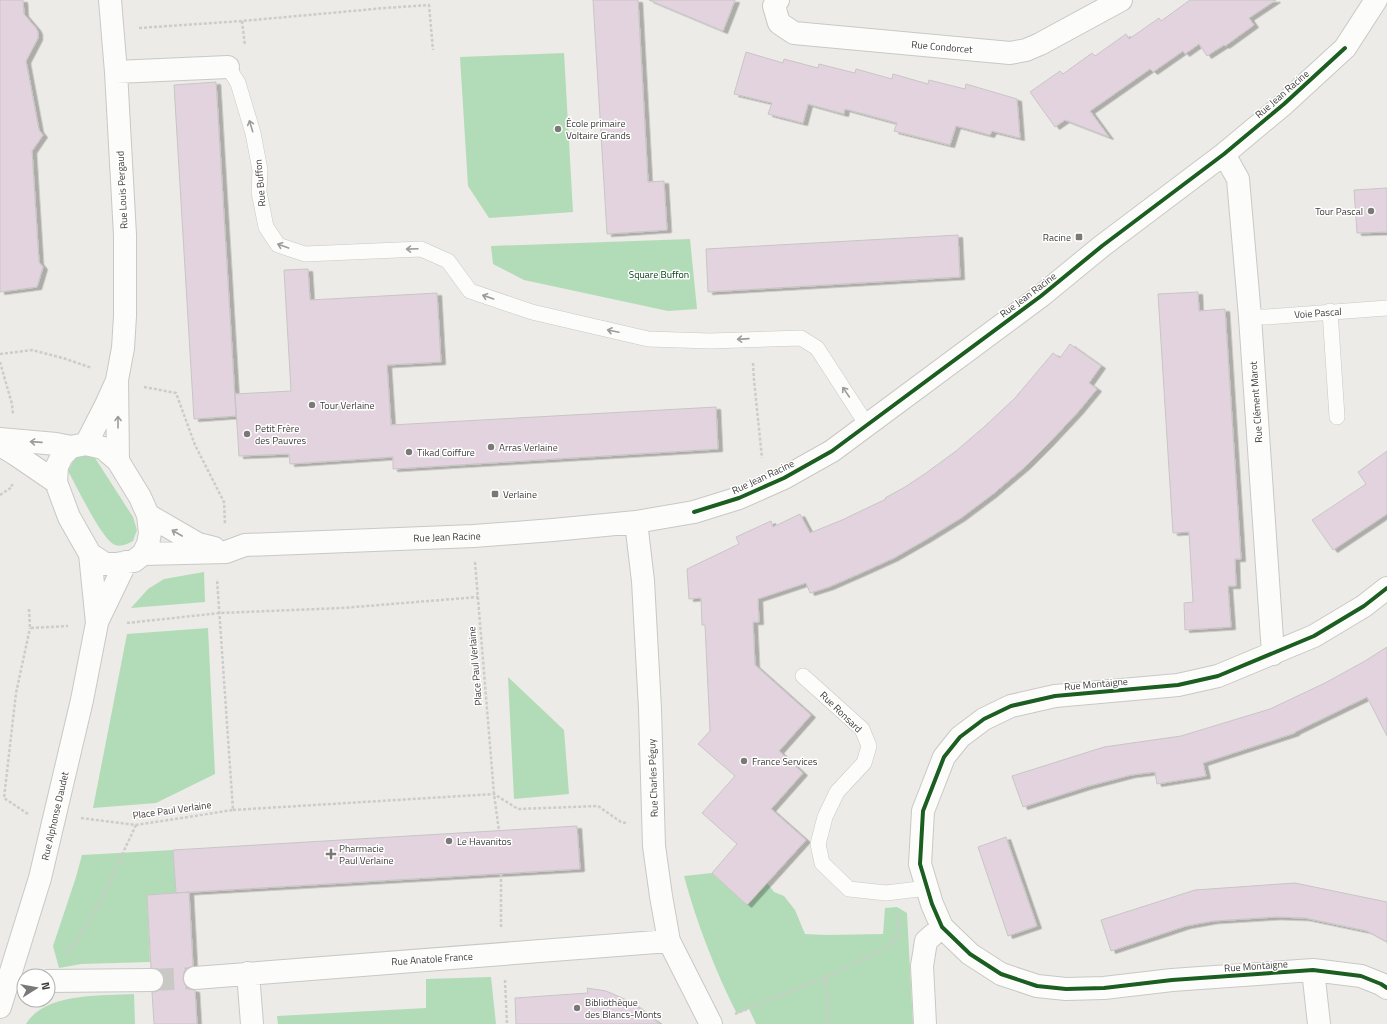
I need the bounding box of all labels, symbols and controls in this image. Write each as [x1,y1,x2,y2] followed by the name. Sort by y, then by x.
[911,37,974,57] street label: Rue Condorcet
[1252,66,1312,122] street label: Rue Jean Racine
[566,116,631,143] place label: École primaire Voltaire Grands
[247,120,254,133] one-way arrow
[553,124,563,134] marker: École primaire Voltaire Grands
[112,151,132,229] street label: Rue Louis Pergaud
[250,159,270,207] street label: Rue Buffon
[1315,204,1363,219] place label: Tour Pascal
[1366,206,1376,216] marker: Tour Pascal
[1043,230,1071,245] place label: Racine
[1074,232,1084,242] marker: Racine
[278,242,290,250] one-way arrow
[406,245,419,253] one-way arrow
[629,267,689,282] park label: Square Buffon
[997,269,1059,321] street label: Rue Jean Racine
[482,293,495,300] one-way arrow
[1294,304,1342,322] street label: Voie Pascal
[607,326,620,334] one-way arrow
[737,336,750,343] one-way arrow
[1246,360,1266,443] street label: Rue Clément Marot
[842,387,850,398] one-way arrow
[320,398,375,413] place label: Tour Verlaine
[307,400,317,410] marker: Tour Verlaine
[114,416,122,429] one-way arrow
[255,421,307,448] place label: Petit Frère des Pauvres
[242,429,252,439] marker: Petit Frère des Pauvres
[30,439,43,446] one-way arrow
[499,440,558,455] place label: Arras Verlaine
[486,442,496,452] marker: Arras Verlaine
[417,445,475,460] place label: Tikad Coiffure
[404,447,414,457] marker: Tikad Coiffure
[729,456,797,498] street label: Rue Jean Racine
[503,487,537,502] place label: Verlaine
[490,489,500,499] marker: Verlaine
[172,528,184,536] one-way arrow
[413,528,481,546] street label: Rue Jean Racine
[464,626,486,706] street label: Place Paul Verlaine
[1063,674,1129,694] street label: Rue Montaigne
[816,688,866,736] street label: Rue Ronsard
[644,738,662,817] street label: Rue Charles Péguy
[752,754,818,769] place label: France Services
[739,756,749,766] marker: France Services
[37,770,73,862] street label: Rue Alphonse Daudet
[132,797,212,823] street label: Place Paul Verlaine
[457,834,512,849] place label: Le Havanitos
[444,836,454,846] marker: Le Havanitos
[339,841,394,868] place label: Pharmacie Paul Verlaine
[326,849,336,859] marker: Pharmacie Paul Verlaine
[391,949,473,969] street label: Rue Anatole France
[1224,956,1288,976] street label: Rue Montaigne
[16,968,56,1008] north arrow
[37,981,54,991] text: N
[585,995,662,1022] place label: Bibliothèque des Blancs-Monts
[572,1003,582,1013] marker: Bibliothèque des Blancs-Monts

